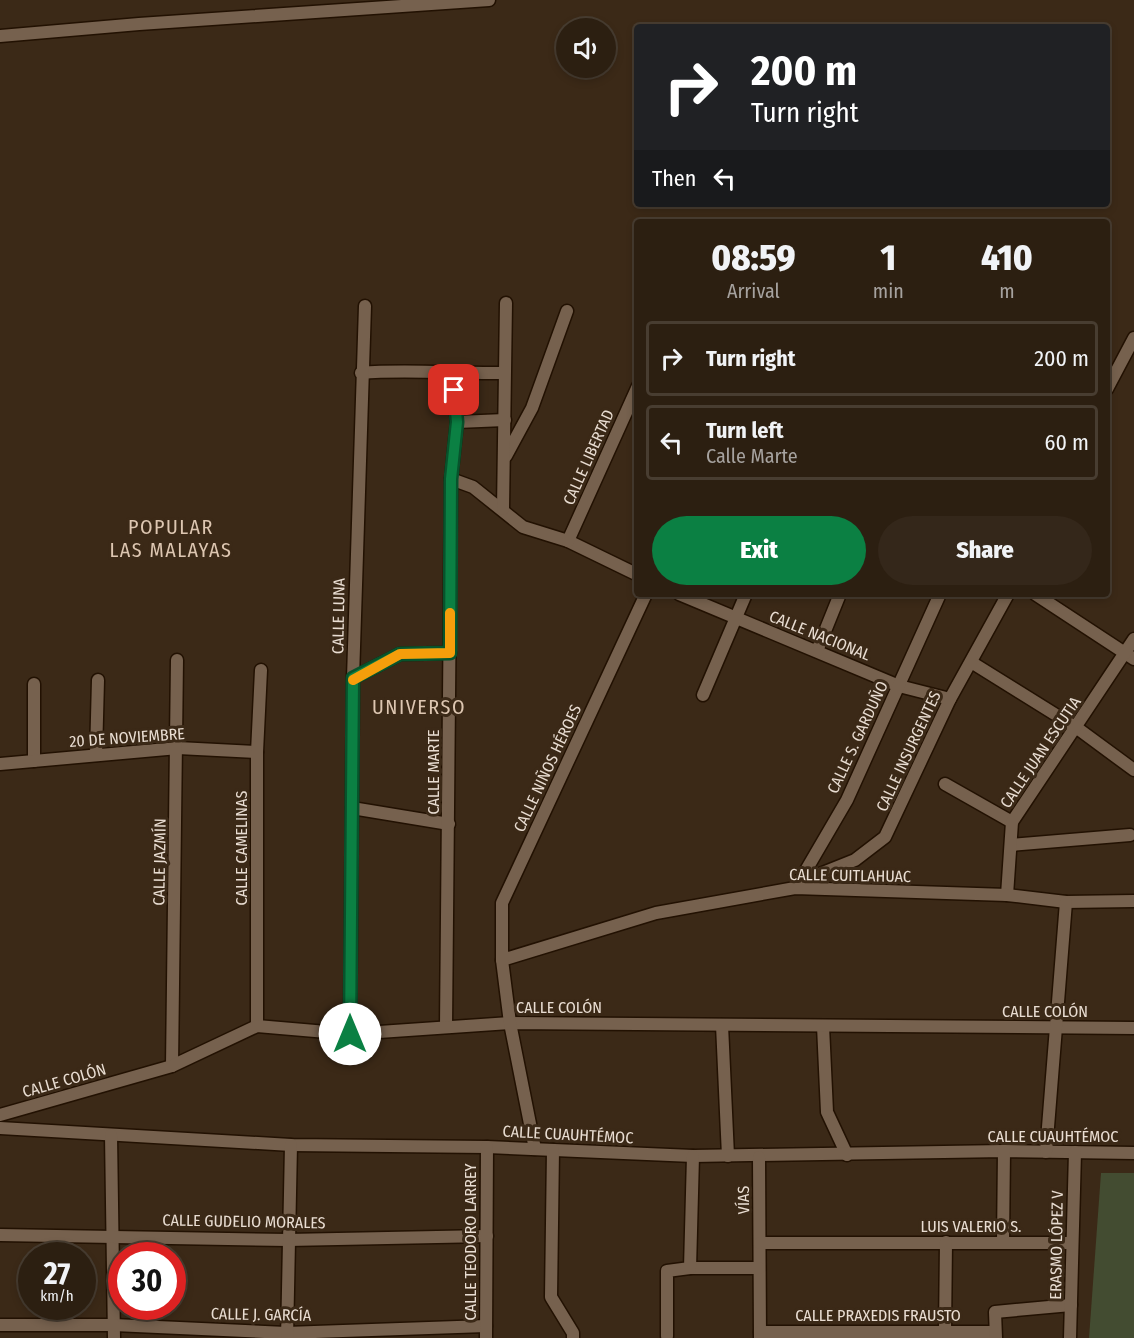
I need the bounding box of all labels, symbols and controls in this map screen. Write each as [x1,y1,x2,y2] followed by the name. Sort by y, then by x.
[556,18,616,78] map controls
[556,18,616,78] button: sound
[751,46,857,96] text: 200 m
[652,48,730,126] icon: right
[751,97,859,129] text: Turn right
[708,162,741,195] icon: left
[652,165,696,192] text: Then
[711,236,796,280] text: 08:59
[880,236,896,280] text: 1
[981,236,1033,280] text: 410
[727,279,780,303] text: Arrival
[873,279,904,303] text: min
[999,279,1015,303] text: m
[655,342,688,375] icon: right
[706,345,795,372] text: Turn right
[1034,345,1089,372] text: 200 m
[428,364,479,415] pin
[437,373,470,406] icon: arrive
[559,407,618,508] street label: CALLE LIBERTAD
[706,417,784,444] text: Turn left
[655,426,688,459] icon: left
[1045,429,1089,456] text: 60 m
[706,444,798,468] text: Calle Marte
[109,515,233,562] district label: POPULAR LAS MALAYAS
[652,516,866,585] button: Exit
[878,516,1092,585] button: Share
[328,577,349,654] street label: CALLE LUNA
[766,607,873,664] street label: CALLE NACIONAL
[823,678,892,796] street label: CALLE S. GARDUÑO
[872,688,945,815] street label: CALLE INSURGENTES
[996,693,1085,812] street label: CALLE JUAN ESCUTIA
[372,695,466,719] district label: UNIVERSO
[510,701,585,835] street label: CALLE NIÑOS HÉROES
[69,724,185,751] street label: 20 DE NOVIEMBRE
[424,729,443,815] street label: CALLE MARTE
[232,791,251,905] street label: CALLE CAMELINAS
[149,818,170,906] street label: CALLE JAZMÍN
[789,865,911,886] street label: CALLE CUITLAHUAC
[516,998,602,1017] street label: CALLE COLÓN
[318,1002,382,1066] position arrow
[1002,1002,1088,1021] street label: CALLE COLÓN
[20,1060,108,1101] street label: CALLE COLÓN
[502,1122,634,1147] street label: CALLE CUAUHTÉMOC
[988,1127,1118,1146] street label: CALLE CUAUHTÉMOC
[461,1164,480,1320] street label: CALLE TEODORO LARREY
[734,1185,753,1215] street label: VÍAS
[1046,1189,1067,1300] street label: ERASMO LÓPEZ V
[162,1211,326,1232] street label: CALLE GUDELIO MORALES
[920,1217,1022,1236] street label: LUIS VALERIO S.
[108,1242,186,1320] speed limit sign: 30
[44,1256,70,1292] text: 27
[40,1287,74,1305] text: km/h
[211,1304,312,1325] street label: CALLE J. GARCÍA
[795,1306,961,1325] street label: CALLE PRAXEDIS FRAUSTO

